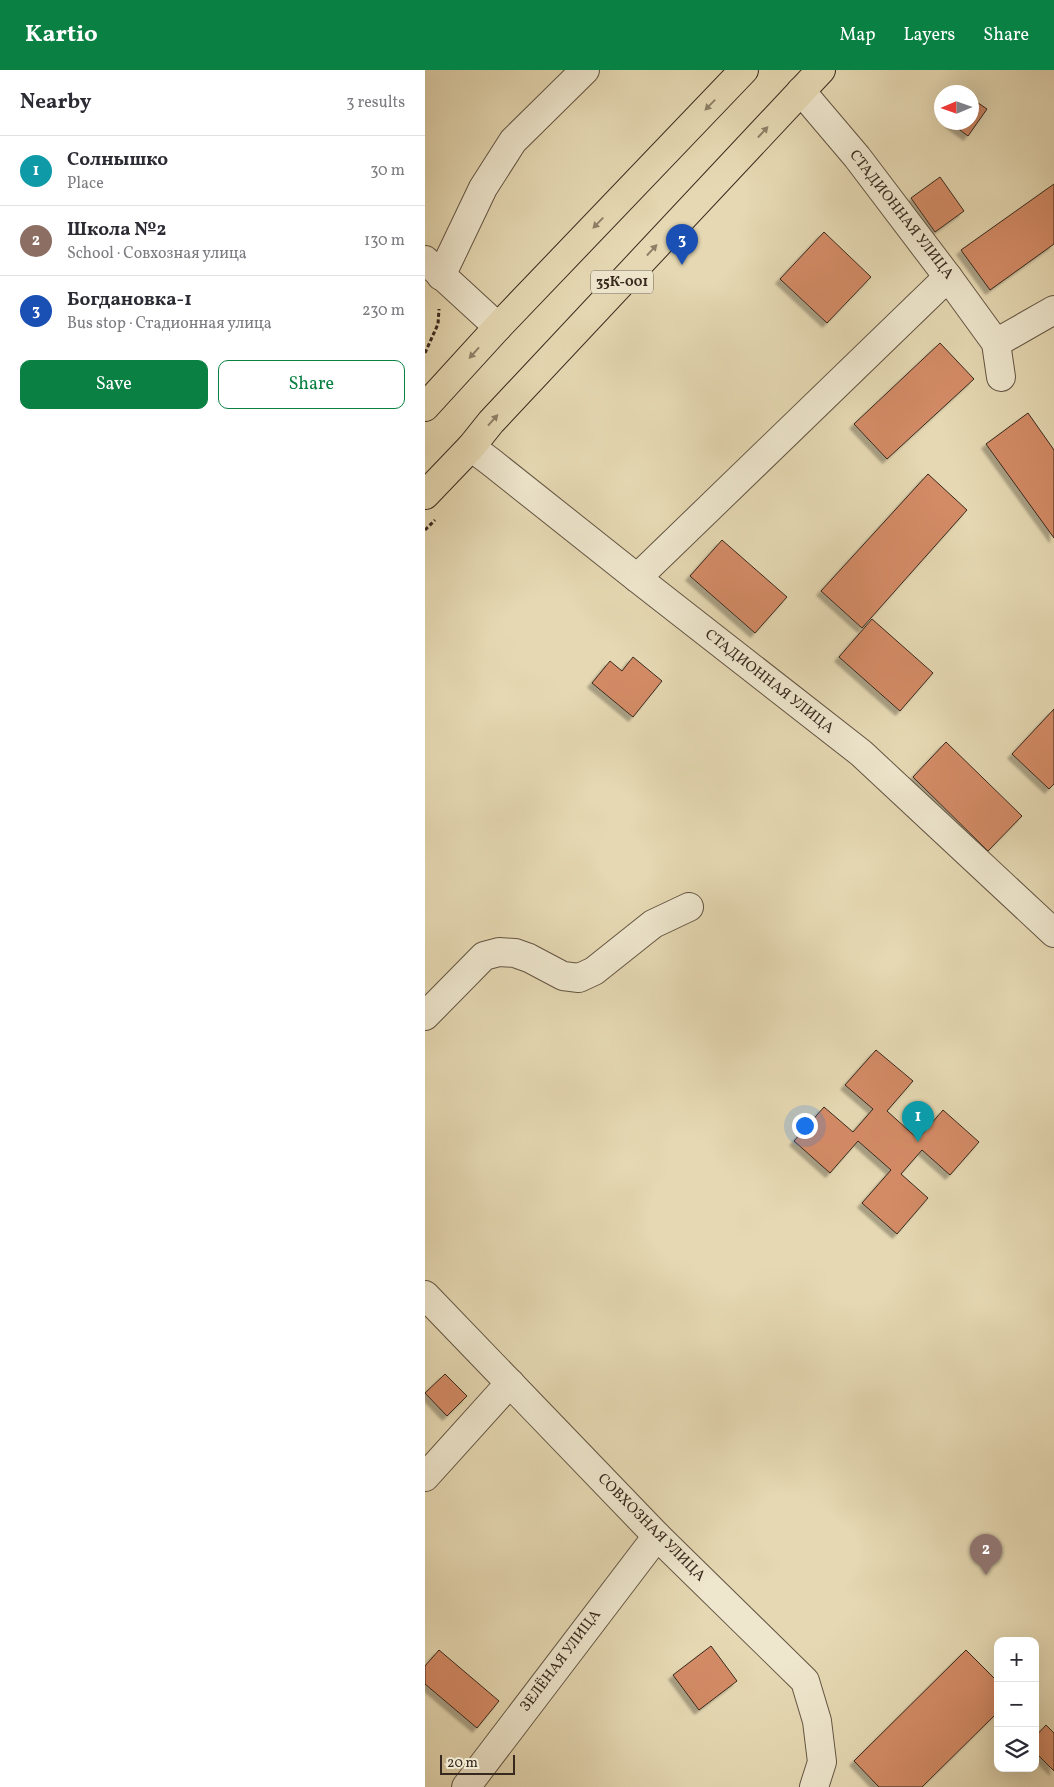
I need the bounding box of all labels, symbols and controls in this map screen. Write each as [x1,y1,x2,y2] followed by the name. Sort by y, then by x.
[25,18,98,52] text: Kartio
[839,23,875,48] text: Map
[903,23,955,48] text: Layers
[983,23,1029,48] text: Share
[934,85,979,130] north arrow
[20,88,91,117] text: Nearby
[346,92,405,114] text: 3 results
[705,99,717,111] one-way arrow
[757,126,769,138] one-way arrow
[844,146,958,284] street label: СТАДИОННАЯ УЛИЦА
[67,147,168,173] text: Солнышко
[33,160,39,182] text: 1
[370,160,405,182] text: 30 m
[67,173,104,195] text: Place
[592,216,604,228] one-way arrow
[67,217,166,243] text: Школа №2
[666,224,698,265] pin: 3
[32,230,40,252] text: 2
[364,230,405,252] text: 130 m
[67,243,247,265] text: School · Совхозная улица
[646,245,658,257] one-way arrow
[591,270,653,293] road number: 35К-001
[67,287,192,313] text: Богдановка-1
[32,300,40,322] text: 3
[362,300,405,322] text: 230 m
[67,313,272,335] text: Bus stop · Стадионная улица
[469,347,480,360] one-way arrow
[20,360,208,409] button: Save
[218,360,405,409] button: Share
[487,414,499,426] one-way arrow
[700,625,838,739] street label: СТАДИОННАЯ УЛИЦА
[902,1101,934,1142] pin: 1
[792,1113,818,1139] your location
[592,1469,710,1587] street label: СОВХОЗНАЯ УЛИЦА
[970,1534,1002,1575] pin: 2
[516,1605,607,1716] street label: ЗЕЛЁНАЯ УЛИЦА
[994,1637,1039,1772] map controls
[994,1637,1039,1682] button: +
[994,1682,1039,1727] button: −
[994,1727,1039,1772] button: layers
[440,1752,515,1775] scale bar
[447,1754,478,1773] text: 20 m

